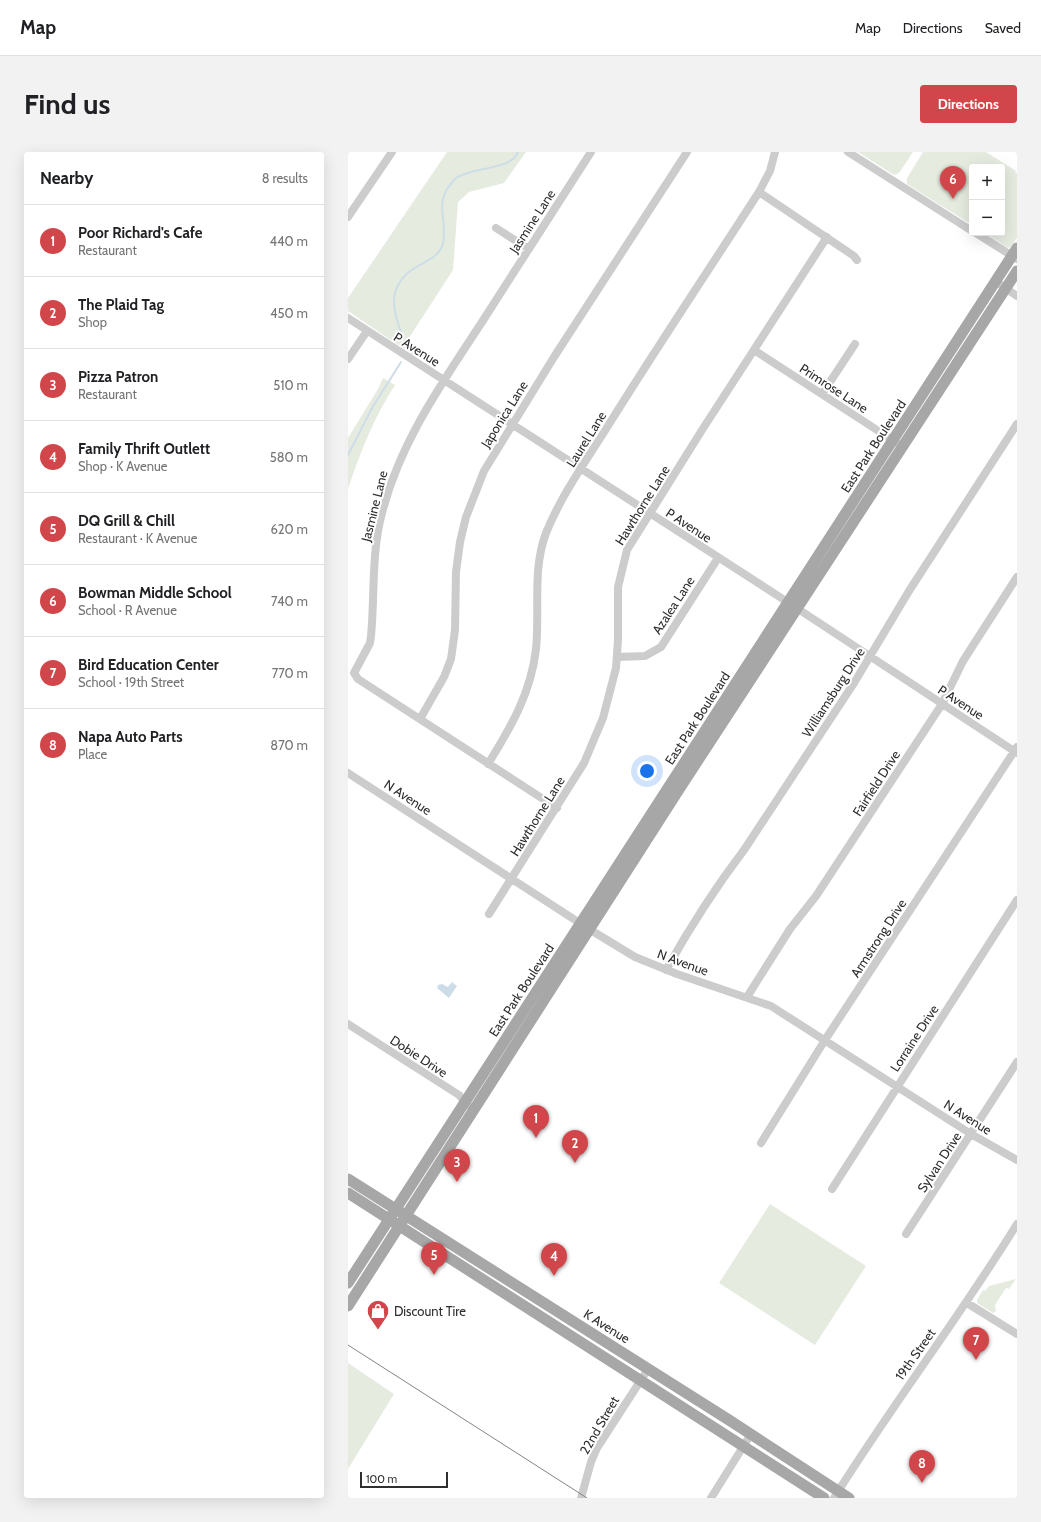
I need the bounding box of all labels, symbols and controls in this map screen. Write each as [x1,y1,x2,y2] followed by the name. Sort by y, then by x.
[20,16,56,39] text: Map
[855,19,881,37] text: Map
[903,19,963,37] text: Directions
[985,19,1021,37] text: Saved
[920,85,1017,123] button: Directions
[24,87,110,121] text: Find us
[969,164,1005,236] map controls
[969,164,1005,200] button: +
[940,166,966,199] pin: 6
[40,168,93,188] text: Nearby
[262,170,308,186] text: 8 results
[505,186,559,257] street label: Jasmine Lane
[969,200,1005,236] button: −
[78,224,203,242] text: Poor Richard's Cafe
[51,233,55,249] text: 1
[270,233,308,249] text: 440 m
[78,242,137,258] text: Restaurant
[78,296,164,314] text: The Plaid Tag
[50,305,56,321] text: 2
[270,305,308,321] text: 450 m
[78,314,107,330] text: Shop
[391,329,443,370] street label: P Avenue
[797,360,871,416] street label: Primrose Lane
[78,368,158,386] text: Pizza Patron
[49,377,57,393] text: 3
[273,377,308,393] text: 510 m
[477,377,531,451] street label: Japonica Lane
[78,386,137,402] text: Restaurant
[837,397,909,495] street label: East Park Boulevard
[563,408,610,470] street label: Laurel Lane
[78,440,210,458] text: Family Thrift Outlett
[49,449,57,465] text: 4
[270,449,308,465] text: 580 m
[78,458,167,474] text: Shop · K Avenue
[611,462,673,548] street label: Hawthorne Lane
[357,469,391,544] street label: Jasmine Lane
[663,504,715,546] street label: P Avenue
[78,512,175,530] text: DQ Grill & Chill
[50,521,56,537] text: 5
[270,521,308,537] text: 620 m
[78,530,197,546] text: Restaurant · K Avenue
[648,573,698,637] street label: Azalea Lane
[78,584,232,602] text: Bowman Middle School
[49,593,57,609] text: 6
[271,593,308,609] text: 740 m
[78,602,177,618] text: School · R Avenue
[798,644,868,740] street label: Williamsburg Drive
[78,656,219,674] text: Bird Education Center
[50,665,56,681] text: 7
[272,665,308,681] text: 770 m
[661,669,733,767] street label: East Park Boulevard
[78,674,184,690] text: School · 19th Street
[935,681,987,723] street label: P Avenue
[78,728,183,746] text: Napa Auto Parts
[49,737,57,753] text: 8
[270,737,308,753] text: 870 m
[78,746,107,762] text: Place
[849,747,903,819] street label: Fairfield Drive
[637,761,657,781] your location
[506,773,568,859] street label: Hawthorne Lane
[381,776,435,818] street label: N Avenue
[847,896,909,980] street label: Armstrong Drive
[485,941,557,1039] street label: East Park Boulevard
[655,945,711,979] street label: N Avenue
[886,1001,942,1075] street label: Lorraine Drive
[387,1032,451,1081] street label: Dobie Drive
[941,1096,995,1138] street label: N Avenue
[523,1105,549,1138] pin: 1
[914,1128,965,1195] street label: Sylvan Drive
[562,1130,588,1163] pin: 2
[444,1149,470,1182] pin: 3
[421,1242,447,1275] pin: 5
[541,1243,567,1276] pin: 4
[365,1298,391,1331] shop icon: Discount Tire
[394,1303,466,1319] place label: Discount Tire
[581,1306,633,1347] street label: K Avenue
[891,1325,939,1383] street label: 19th Street
[963,1327,989,1360] pin: 7
[576,1393,622,1457] street label: 22nd Street
[909,1450,935,1483] pin: 8
[360,1470,448,1489] scale bar
[366,1472,397,1486] text: 100 m

